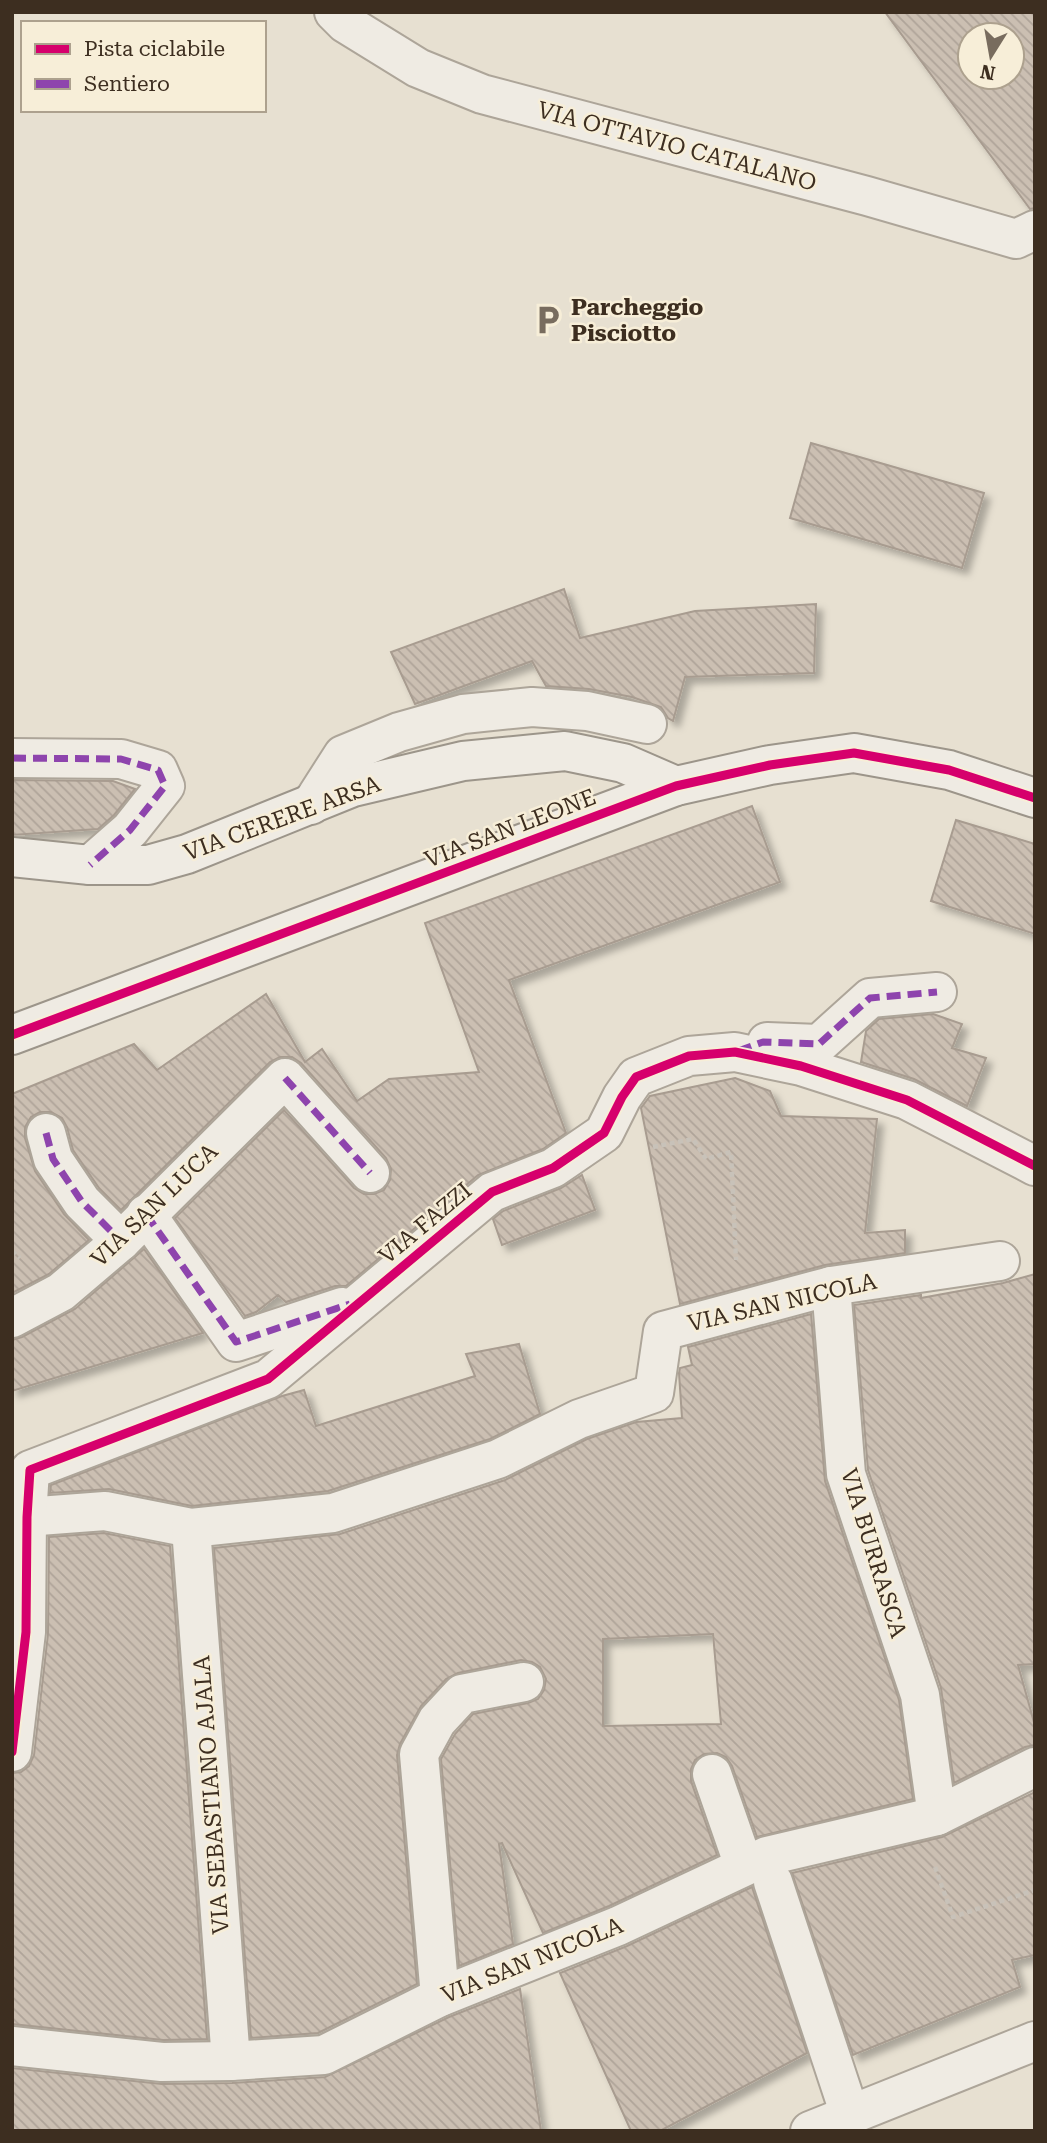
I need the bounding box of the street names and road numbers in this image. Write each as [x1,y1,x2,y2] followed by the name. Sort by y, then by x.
[534,96,819,197] street label: VIA OTTAVIO CATALANO
[180,770,384,867] street label: VIA CERERE ARSA
[421,783,600,874] street label: VIA SAN LEONE
[85,1138,223,1273] street label: VIA SAN LUCA
[373,1177,477,1270] street label: VIA FAZZI
[685,1268,879,1337] street label: VIA SAN NICOLA
[835,1465,912,1641] street label: VIA BURRASCA
[188,1655,235,1935] street label: VIA SEBASTIANO AJALA
[438,1912,627,2009] street label: VIA SAN NICOLA

